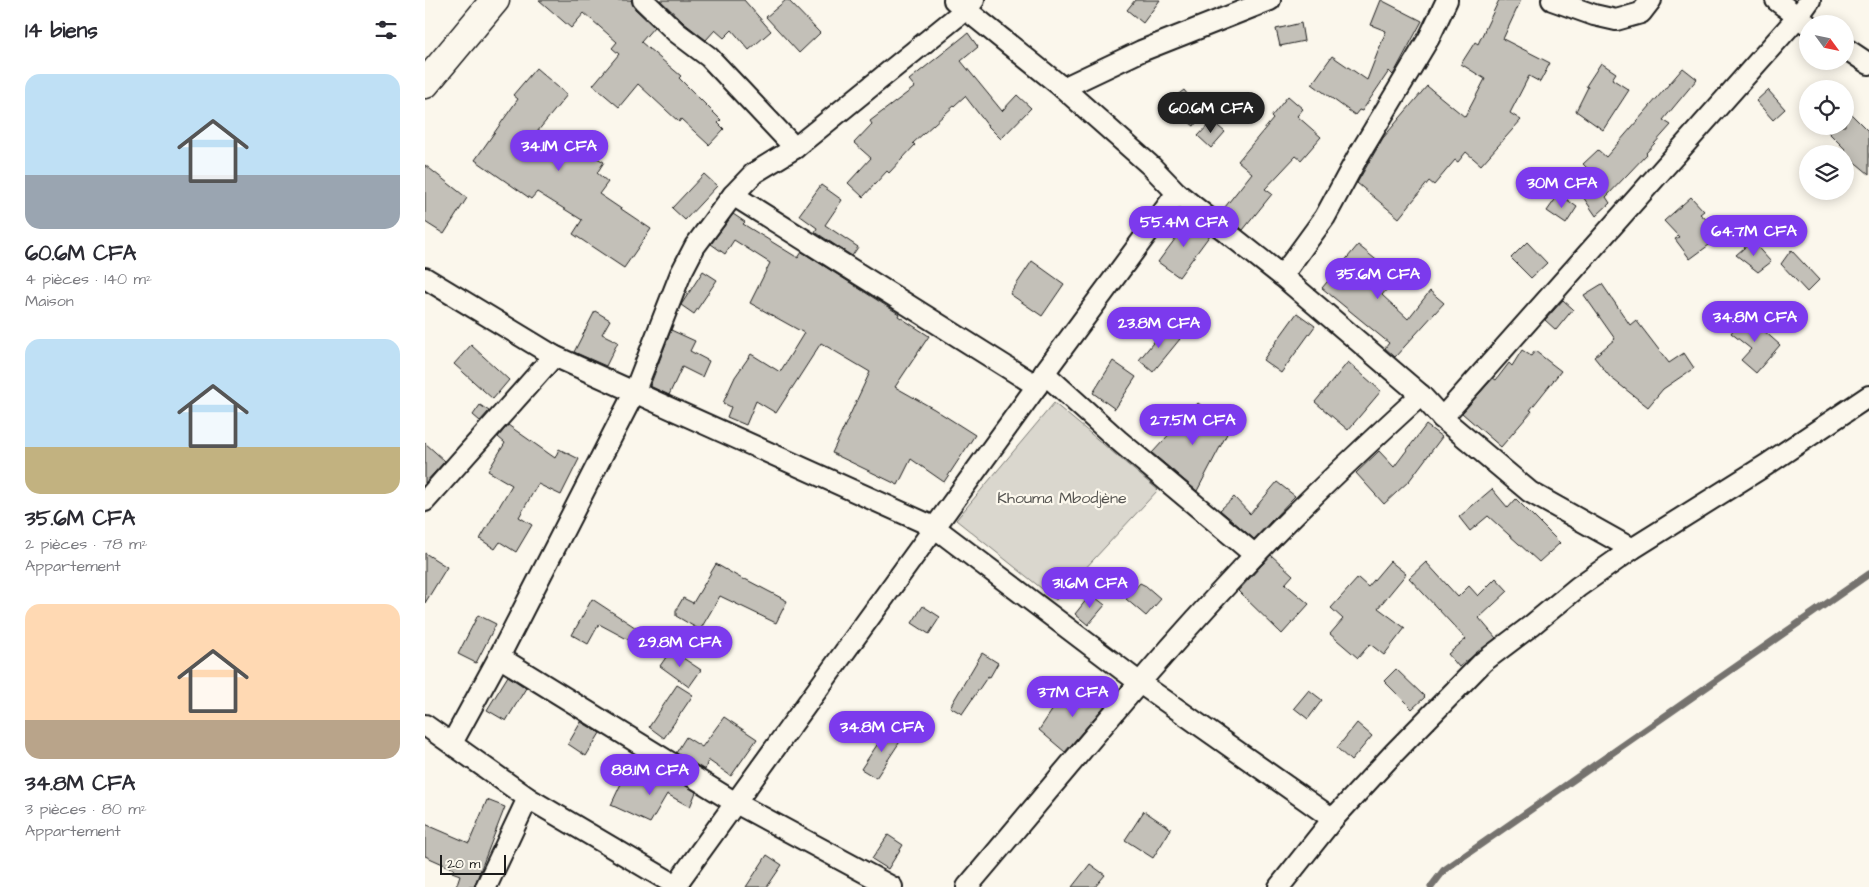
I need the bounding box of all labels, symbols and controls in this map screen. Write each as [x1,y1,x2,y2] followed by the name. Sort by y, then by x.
[1799,15,1854,70] north arrow
[1799,15,1854,200] map controls
[25,16,98,45] text: 14 biens
[372,16,400,44] icon: filters
[1799,80,1854,135] button: locate
[1154,92,1268,134] pin: 60.6M CFA
[1169,97,1253,119] text: 60.6M CFA
[168,106,258,196] icon: home
[502,130,616,172] pin: 34.1M CFA
[521,135,597,157] text: 34.1M CFA
[1799,145,1854,200] button: layers
[1516,166,1608,209] pin: 30M CFA
[1527,172,1597,194] text: 30M CFA
[1127,206,1241,248] pin: 55.4M CFA
[1140,211,1228,233] text: 55.4M CFA
[1697,214,1811,257] pin: 64.7M CFA
[1711,220,1797,242] text: 64.7M CFA
[25,239,136,268] text: 60.6M CFA
[1321,258,1435,300] pin: 35.6M CFA
[1336,263,1420,285] text: 35.6M CFA
[25,268,152,290] text: 4 pièces · 140 m²
[25,290,74,312] text: Maison
[1698,300,1812,343] pin: 34.8M CFA
[1102,306,1216,349] pin: 23.8M CFA
[1713,306,1797,328] text: 34.8M CFA
[1118,312,1200,334] text: 23.8M CFA
[168,371,258,461] icon: home
[1136,404,1250,446] pin: 27.5M CFA
[1151,409,1235,431] text: 27.5M CFA
[997,487,1127,509] park label: Khouma Mbodjène
[25,504,135,533] text: 35.6M CFA
[25,533,148,555] text: 2 pièces · 78 m²
[25,555,121,577] text: Appartement
[1033,566,1147,609] pin: 31.6M CFA
[1053,572,1127,594] text: 31.6M CFA
[623,626,737,668] pin: 29.8M CFA
[638,631,722,653] text: 29.8M CFA
[168,636,258,726] icon: home
[1027,676,1119,718] pin: 37M CFA
[1038,681,1108,703] text: 37M CFA
[825,710,939,753] pin: 34.8M CFA
[840,716,924,738] text: 34.8M CFA
[593,754,707,796] pin: 88.1M CFA
[611,759,689,781] text: 88.1M CFA
[25,769,135,798] text: 34.8M CFA
[25,798,147,820] text: 3 pièces · 80 m²
[25,820,121,842] text: Appartement
[440,852,506,875] scale bar
[447,854,480,874] text: 20 m

